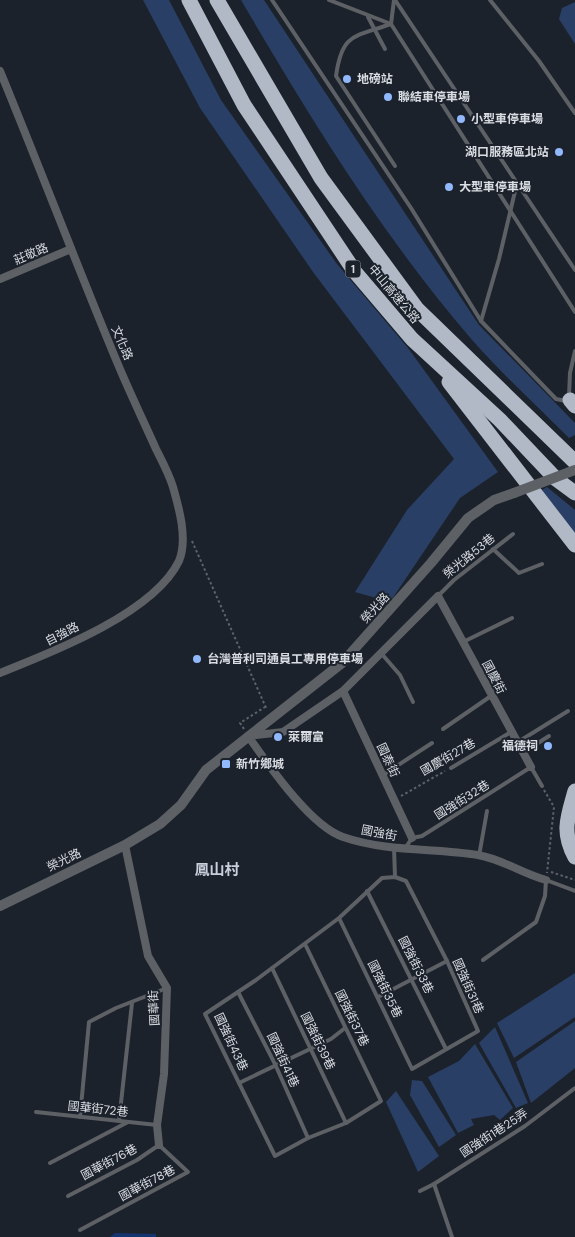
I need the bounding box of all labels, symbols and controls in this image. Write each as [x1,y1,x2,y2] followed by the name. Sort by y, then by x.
[357,71,393,87] place label: 地磅站
[341,73,353,85] marker: 地磅站
[398,89,470,105] place label: 聯結車停車場
[382,91,394,103] marker: 聯結車停車場
[471,111,543,127] place label: 小型車停車場
[455,113,467,125] marker: 小型車停車場
[465,144,549,160] place label: 湖口服務區北站
[553,146,565,158] marker: 湖口服務區北站
[459,179,531,195] place label: 大型車停車場
[443,181,455,193] marker: 大型車停車場
[11,240,51,268] street label: 莊敬路
[346,260,360,278] road number: 1
[365,261,423,327] street label: 中山高速公路
[108,323,136,363] street label: 文化路
[440,530,498,582] street label: 榮光路53巷
[357,589,393,627] street label: 榮光路
[42,619,82,649] street label: 自強路
[207,651,363,667] place label: 台灣普利司通員工專用停車場
[191,653,203,665] marker: 台灣普利司通員工專用停車場
[478,657,510,697] street label: 國慶街
[288,729,324,745] place label: 萊爾富
[272,731,284,743] marker: 萊爾富
[418,735,478,779] street label: 國慶街27巷
[502,738,538,754] place label: 福德祠
[373,740,403,780] street label: 國泰街
[542,740,554,752] marker: 福德祠
[236,756,284,772] place label: 新竹鄉城
[220,758,232,770] marker: 新竹鄉城
[431,777,493,823] street label: 國強街32巷
[360,822,398,844] street label: 國強街
[44,845,84,875] street label: 榮光路
[194,860,240,880] district label: 鳳山村
[395,934,437,996] street label: 國強街33巷
[449,956,487,1016] street label: 國強街31巷
[364,957,406,1021] street label: 國強街35巷
[331,987,373,1049] street label: 國強街37巷
[145,990,163,1026] street label: 國華街
[211,1010,251,1074] street label: 國強街43巷
[297,1010,339,1072] street label: 國強街39巷
[263,1030,303,1090] street label: 國強街41巷
[67,1098,129,1120] street label: 國華街72巷
[457,1105,531,1161] street label: 國強街1巷25弄
[78,1140,140,1184] street label: 國華街76巷
[116,1161,178,1205] street label: 國華街78巷

